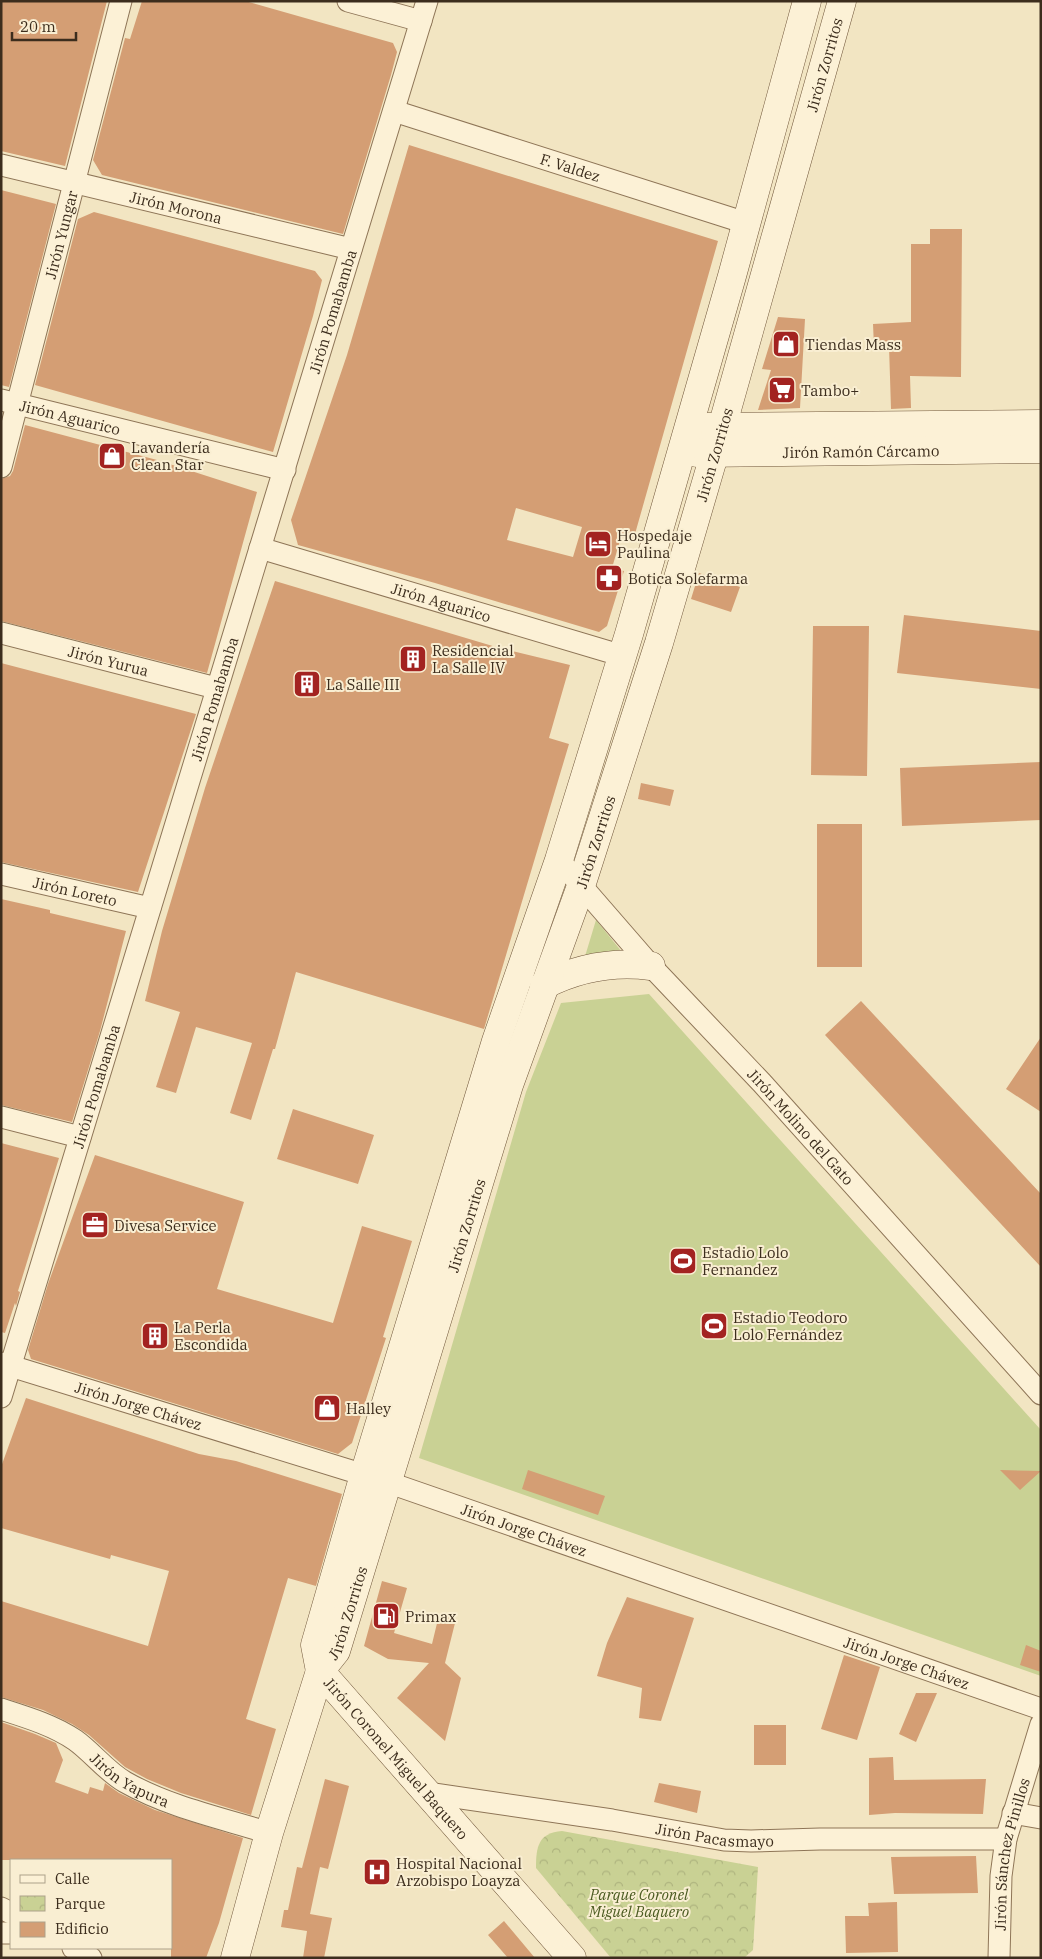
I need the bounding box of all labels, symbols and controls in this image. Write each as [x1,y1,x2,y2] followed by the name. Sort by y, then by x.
[12,10,76,42] scale bar
[802,16,846,114] street label: Jirón Zorritos
[20,17,56,36] text: 20 m
[538,149,603,186] street label: F. Valdez
[128,187,224,227] street label: Jirón Morona
[40,188,81,281] street label: Jirón Yungar
[304,247,360,376] street label: Jirón Pomabamba
[771,329,801,359] shop icon: Tiendas Mass
[805,335,901,354] place label: Tiendas Mass
[767,375,797,405] supermarket icon: Tambo+
[801,381,859,400] place label: Tambo+
[18,395,122,439] street label: Jirón Aguarico
[691,405,737,504] street label: Jirón Zorritos
[131,438,210,474] place label: Lavandería Clean Star
[97,441,127,471] shop icon: Lavandería Clean Star
[782,441,940,462] street label: Jirón Ramón Cárcamo
[617,526,692,562] place label: Hospedaje Paulina
[583,529,613,559] hotel icon: Hospedaje Paulina
[594,563,624,593] pharmacy icon: Botica Solefarma
[628,569,748,588] place label: Botica Solefarma
[389,578,493,626] street label: Jirón Aguarico
[186,634,242,763] street label: Jirón Pomabamba
[66,641,151,680] street label: Jirón Yurua
[432,641,514,677] place label: Residencial La Salle IV
[398,644,428,674] building icon: Residencial La Salle IV
[292,669,322,699] building icon: La Salle III
[326,675,400,694] place label: La Salle III
[571,793,619,891] street label: Jirón Zorritos
[31,872,119,910] street label: Jirón Loreto
[68,1022,124,1150] street label: Jirón Pomabamba
[744,1064,858,1189] street label: Jirón Molino del Gato
[443,1176,489,1275] street label: Jirón Zorritos
[80,1210,110,1240] office icon: Divesa Service
[114,1216,217,1235] place label: Divesa Service
[702,1243,788,1279] place label: Estadio Lolo Fernandez
[668,1246,698,1276] sports icon: Estadio Lolo Fernandez
[733,1308,848,1344] place label: Estadio Teodoro Lolo Fernández
[699,1311,729,1341] sports icon: Estadio Teodoro Lolo Fernández
[174,1318,248,1354] place label: La Perla Escondida
[140,1321,170,1351] building icon: La Perla Escondida
[73,1377,204,1434] street label: Jirón Jorge Chávez
[312,1393,342,1423] shop icon: Halley
[346,1399,391,1418] place label: Halley
[459,1499,589,1560] street label: Jirón Jorge Chávez
[323,1564,371,1664] street label: Jirón Zorritos
[371,1601,401,1631] fuel station icon: Primax
[405,1607,457,1626] place label: Primax
[841,1632,972,1693] street label: Jirón Jorge Chávez
[320,1673,473,1843] street label: Jirón Coronel Miguel Baquero
[86,1748,172,1811] street label: Jirón Yapura
[990,1775,1034,1931] street label: Jirón Sánchez Pinillos
[654,1818,774,1851] street label: Jirón Pacasmayo
[396,1854,522,1890] place label: Hospital Nacional Arzobispo Loayza
[362,1857,392,1887] hospital icon: Hospital Nacional Arzobispo Loayza
[10,1859,172,1949] legend
[55,1869,90,1888] text: Calle
[588,1885,689,1921] park label: Parque Coronel Miguel Baquero
[55,1894,105,1913] text: Parque
[55,1919,109,1938] text: Edificio

